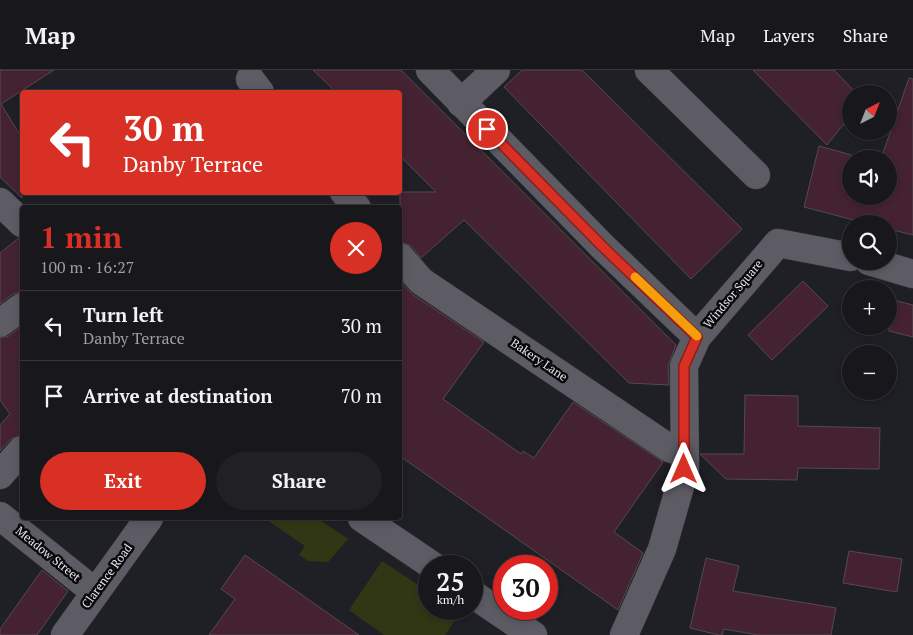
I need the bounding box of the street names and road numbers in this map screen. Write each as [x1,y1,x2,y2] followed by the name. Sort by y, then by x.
[700,256,766,331] street label: Windsor Square
[508,335,570,384] street label: Bakery Lane
[13,523,84,585] street label: Meadow Street
[78,540,135,611] street label: Clarence Road

